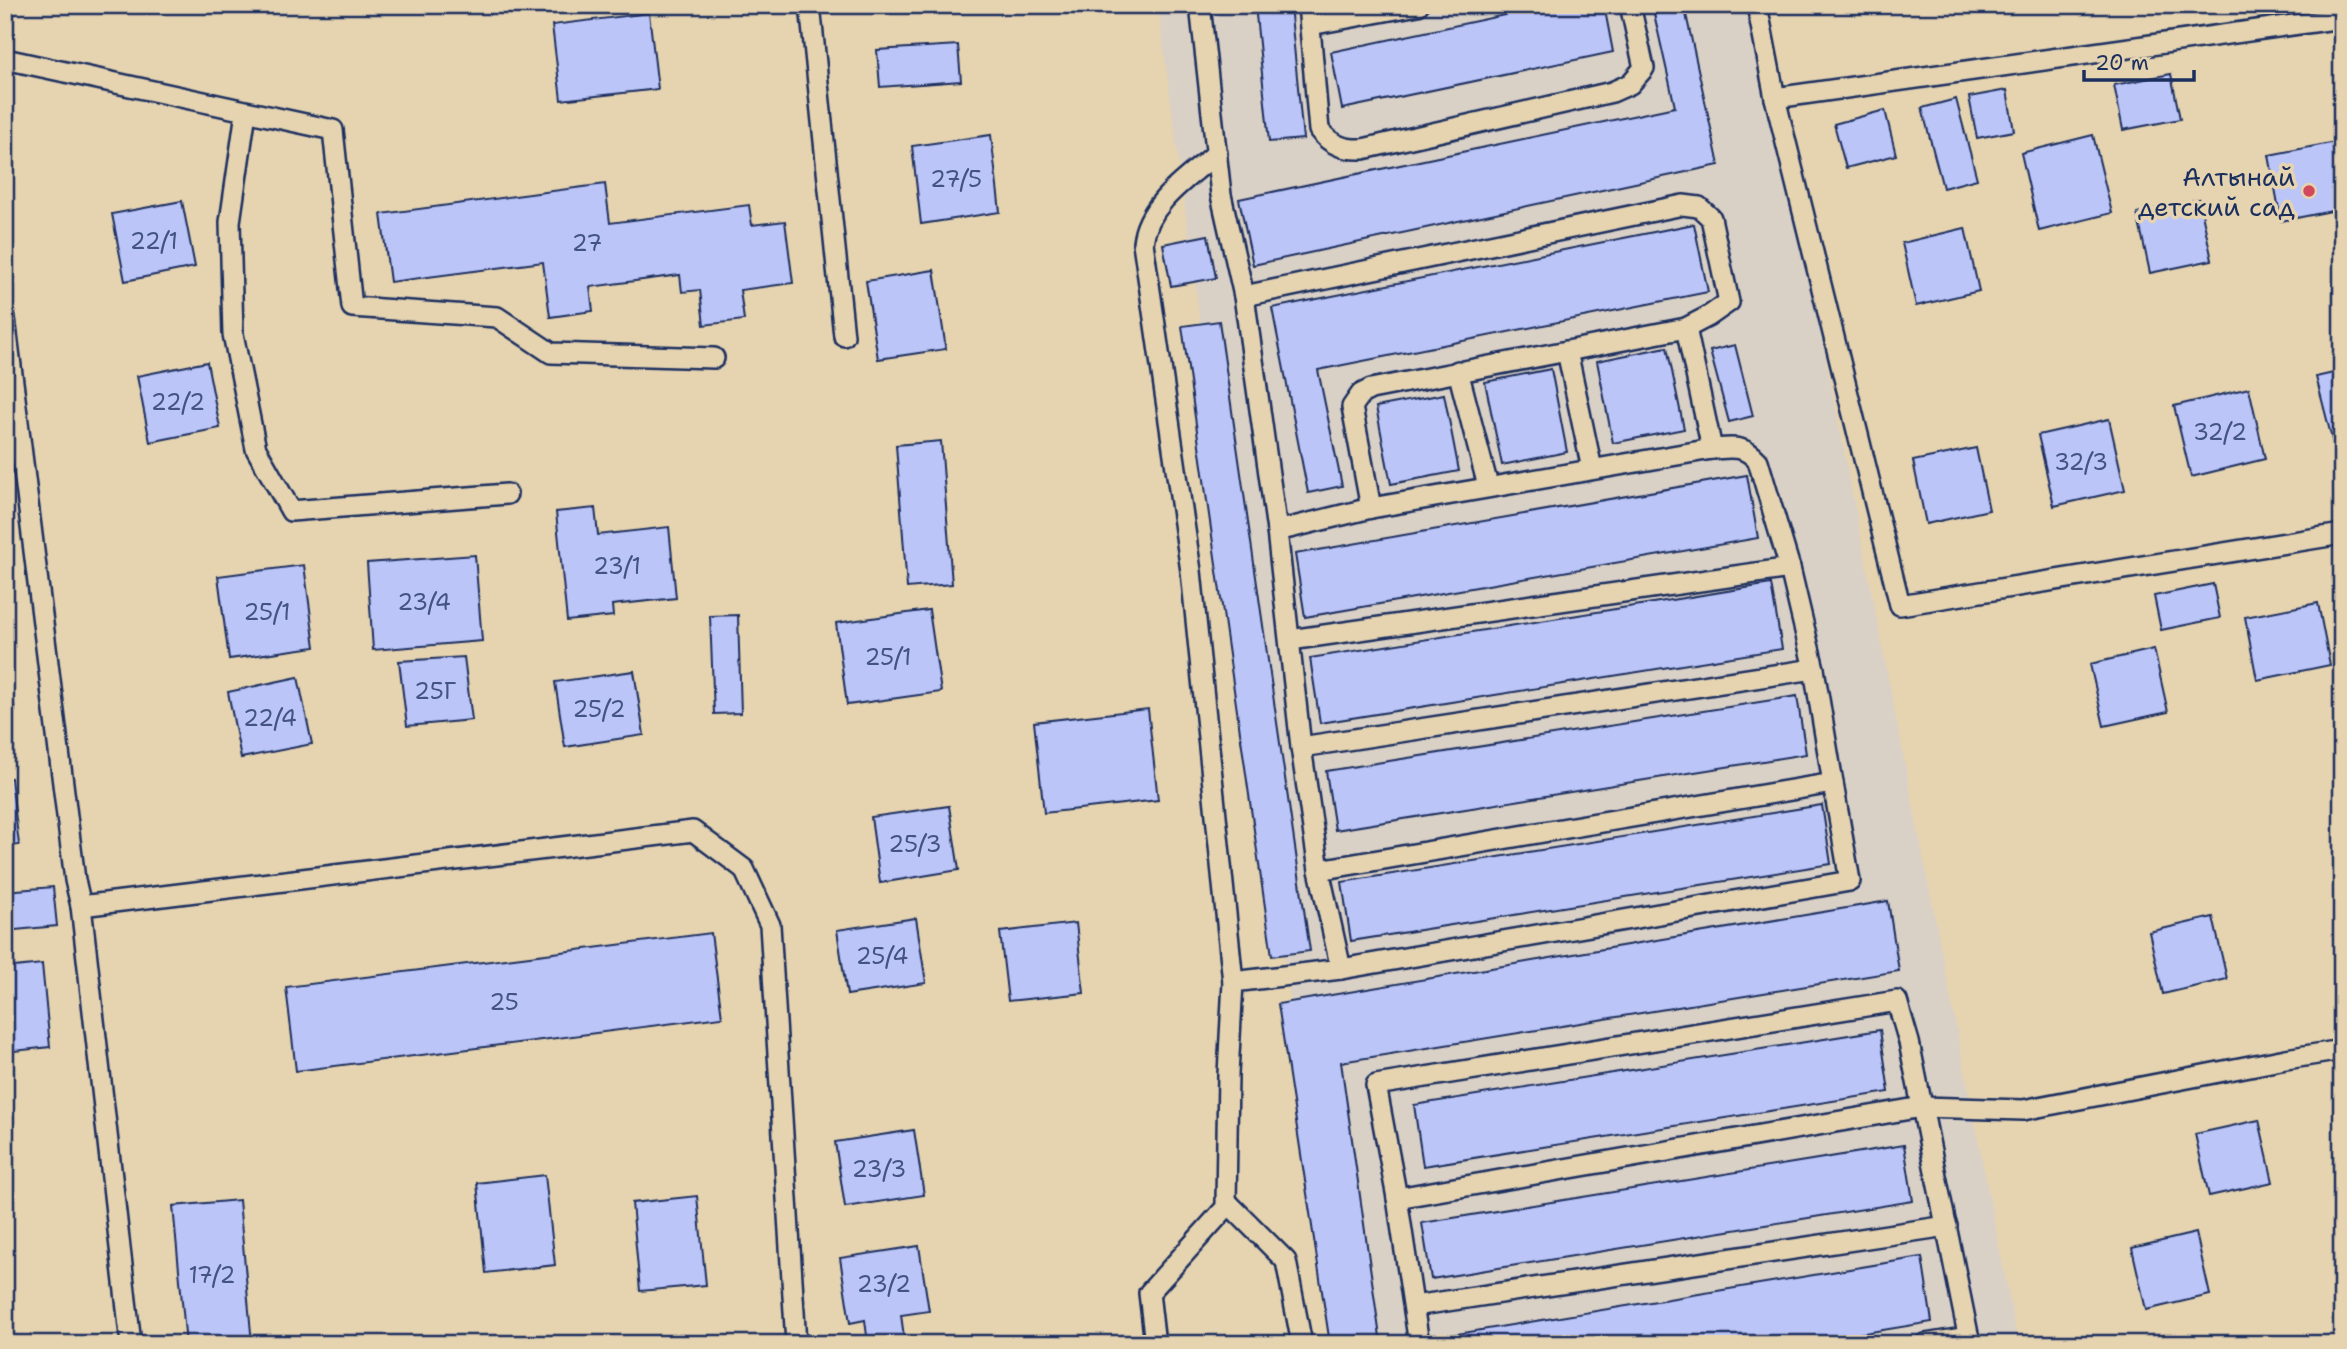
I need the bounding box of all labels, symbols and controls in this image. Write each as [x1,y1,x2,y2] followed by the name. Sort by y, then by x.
[2084,38,2195,82] scale bar
[2095,49,2149,77] text: 20 m
[2138,159,2296,224] place label: Алтынай детский сад
[930,164,982,194] house number: 27/5
[2301,183,2317,199] marker: Алтынай детский сад
[130,226,178,256] house number: 22/1
[572,228,602,258] house number: 27
[151,387,205,417] house number: 22/2
[2193,417,2247,447] house number: 32/2
[2054,447,2108,477] house number: 32/3
[593,551,641,581] house number: 23/1
[397,587,451,617] house number: 23/4
[243,597,291,627] house number: 25/1
[864,642,912,672] house number: 25/1
[414,676,457,706] house number: 25Г
[572,694,626,724] house number: 25/2
[243,703,297,733] house number: 22/4
[888,829,942,859] house number: 25/3
[856,941,908,971] house number: 25/4
[489,987,519,1017] house number: 25
[852,1154,906,1184] house number: 23/3
[188,1260,236,1290] house number: 17/2
[857,1269,911,1299] house number: 23/2

